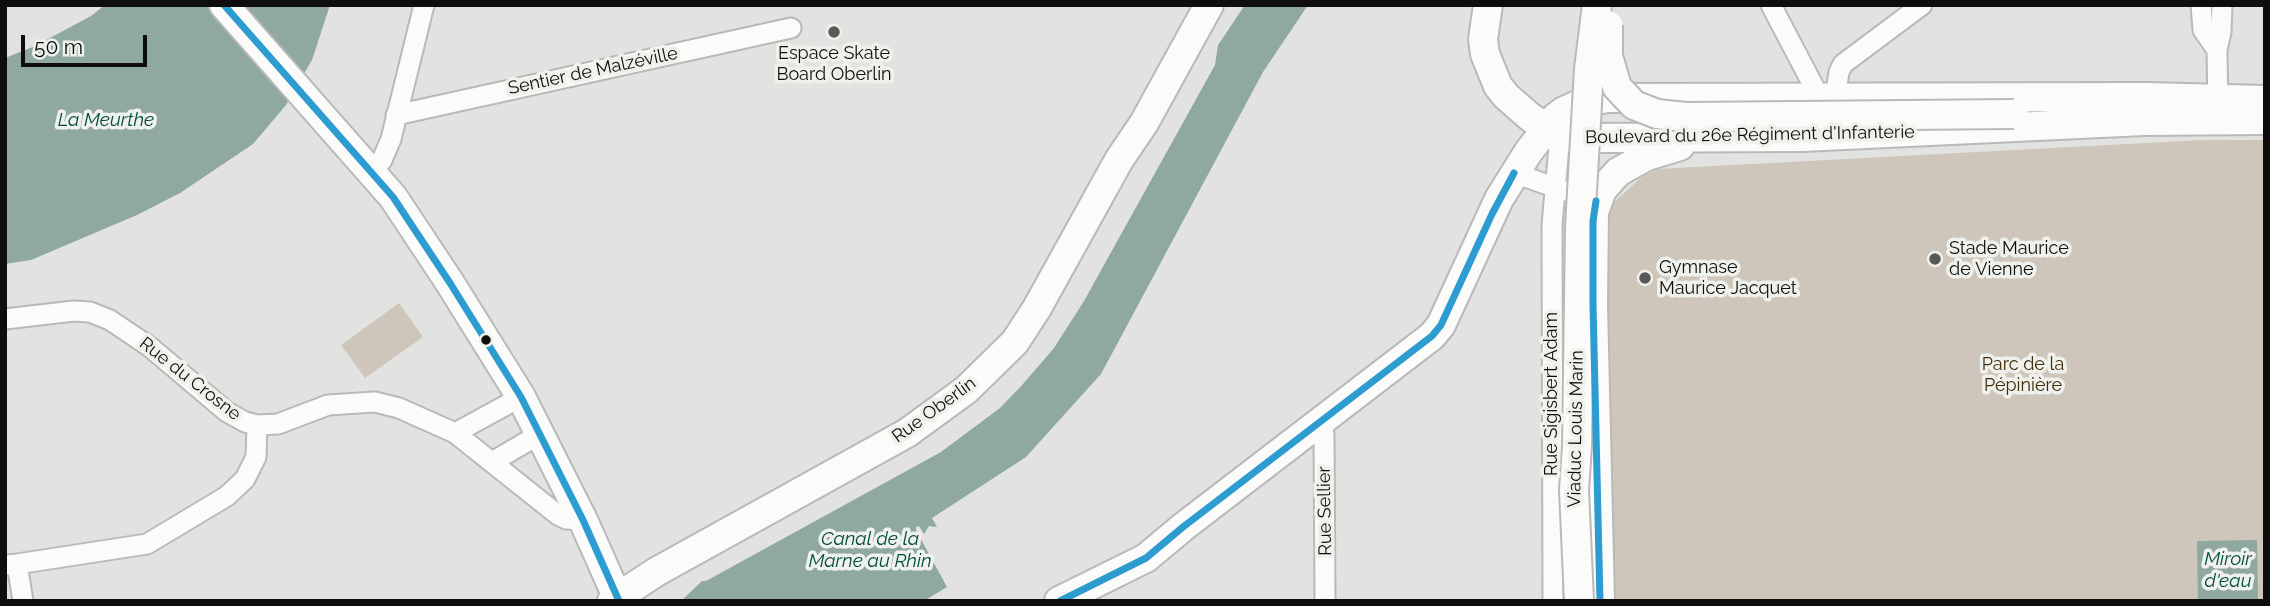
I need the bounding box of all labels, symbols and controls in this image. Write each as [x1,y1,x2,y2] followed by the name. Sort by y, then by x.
[24,21,150,65] scale bar
[826,24,842,40] marker: Espace Skate Board Oberlin
[34,34,83,59] text: 50 m
[506,42,680,100] street label: Sentier de Malzéville
[776,43,892,86] place label: Espace Skate Board Oberlin
[58,109,154,131] water label: La Meurthe
[1585,121,1915,149] street label: Boulevard du 26e Régiment d'Infanterie
[1949,238,2069,280] place label: Stade Maurice de Vienne
[1927,251,1943,267] marker: Stade Maurice de Vienne
[1659,257,1797,300] place label: Gymnase Maurice Jacquet
[1637,270,1653,286] marker: Gymnase Maurice Jacquet
[1541,312,1563,476] street label: Rue Sigisbert Adam
[135,333,245,425] street label: Rue du Crosne
[479,333,493,347] unlabelled marker
[1564,350,1588,508] street label: Viaduc Louis Marin
[1982,354,2064,396] park label: Parc de la Pépinière
[888,372,980,448] street label: Rue Oberlin
[1313,466,1337,556] street label: Rue Sellier
[808,528,932,572] water label: Canal de la Marne au Rhin
[2204,548,2252,592] water label: Miroir d'eau

